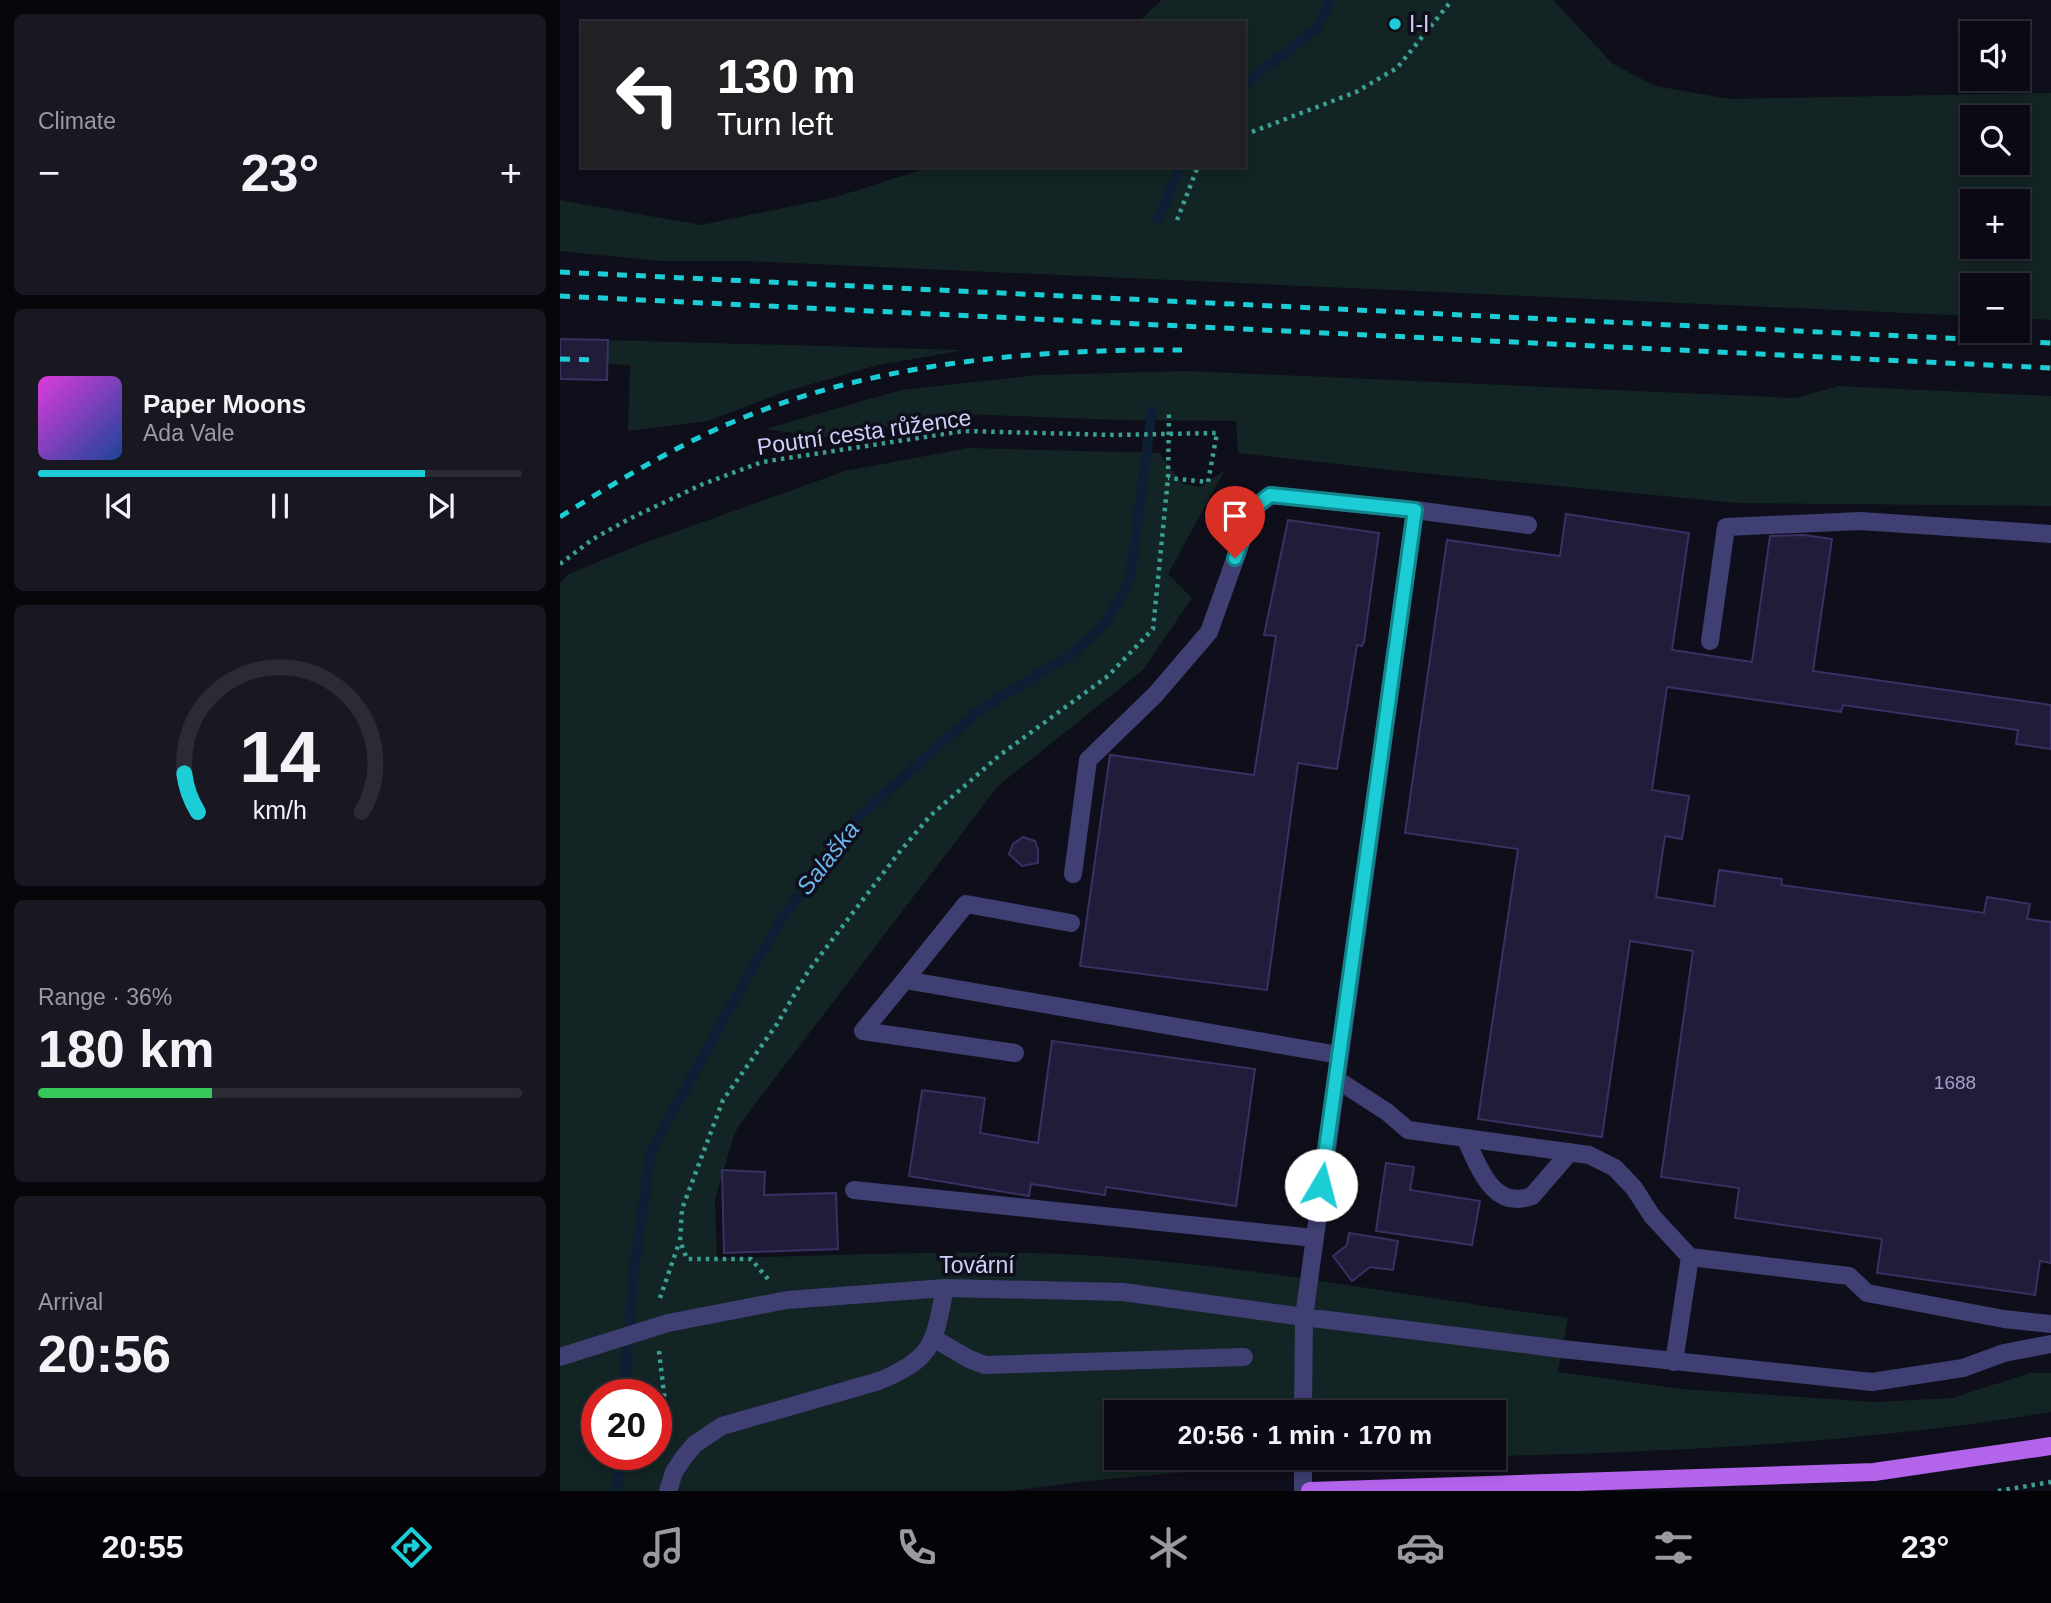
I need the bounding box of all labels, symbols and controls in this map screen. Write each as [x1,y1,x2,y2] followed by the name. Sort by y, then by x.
[1409,11,1429,37] place label: I-I
[1387,16,1403,32] marker: I-I
[1960,21,2030,343] map controls
[1960,21,2030,91] button: sound
[602,49,693,140] icon: left
[717,49,856,103] text: 130 m
[1960,105,2030,175] button: search
[717,106,833,142] text: Turn left
[38,108,116,134] text: Climate
[241,144,319,202] text: 23°
[38,152,60,194] text: −
[500,152,522,194] text: +
[1960,189,2030,259] button: +
[1960,273,2030,343] button: −
[143,389,306,419] text: Paper Moons
[755,404,973,460] street label: Poutní cesta růžence
[143,420,235,446] text: Ada Vale
[1205,486,1265,558] pin
[100,487,138,525] icon: previous
[261,487,299,525] icon: pause
[422,487,460,525] icon: next
[1216,497,1254,535] icon: arrive
[240,716,321,797] text: 14
[253,795,307,823] text: km/h
[791,816,865,900] water label: Salaška
[38,984,172,1010] text: Range · 36%
[38,1020,214,1078] text: 180 km
[1934,1072,1976,1093] house number: 1688
[1284,1148,1358,1222] position arrow
[939,1252,1015,1278] street label: Tovární
[38,1289,103,1315] text: Arrival
[38,1325,171,1383] text: 20:56
[581,1379,672,1470] speed limit sign: 20
[1178,1420,1432,1450] text: 20:56 · 1 min · 170 m
[387,1523,436,1572] icon: directions
[639,1523,688,1572] icon: music
[892,1523,941,1572] icon: phone
[1144,1523,1193,1572] icon: climate
[1396,1523,1445,1572] icon: car
[1649,1523,1698,1572] icon: filters
[102,1529,184,1565] text: 20:55
[1901,1529,1949,1565] text: 23°

